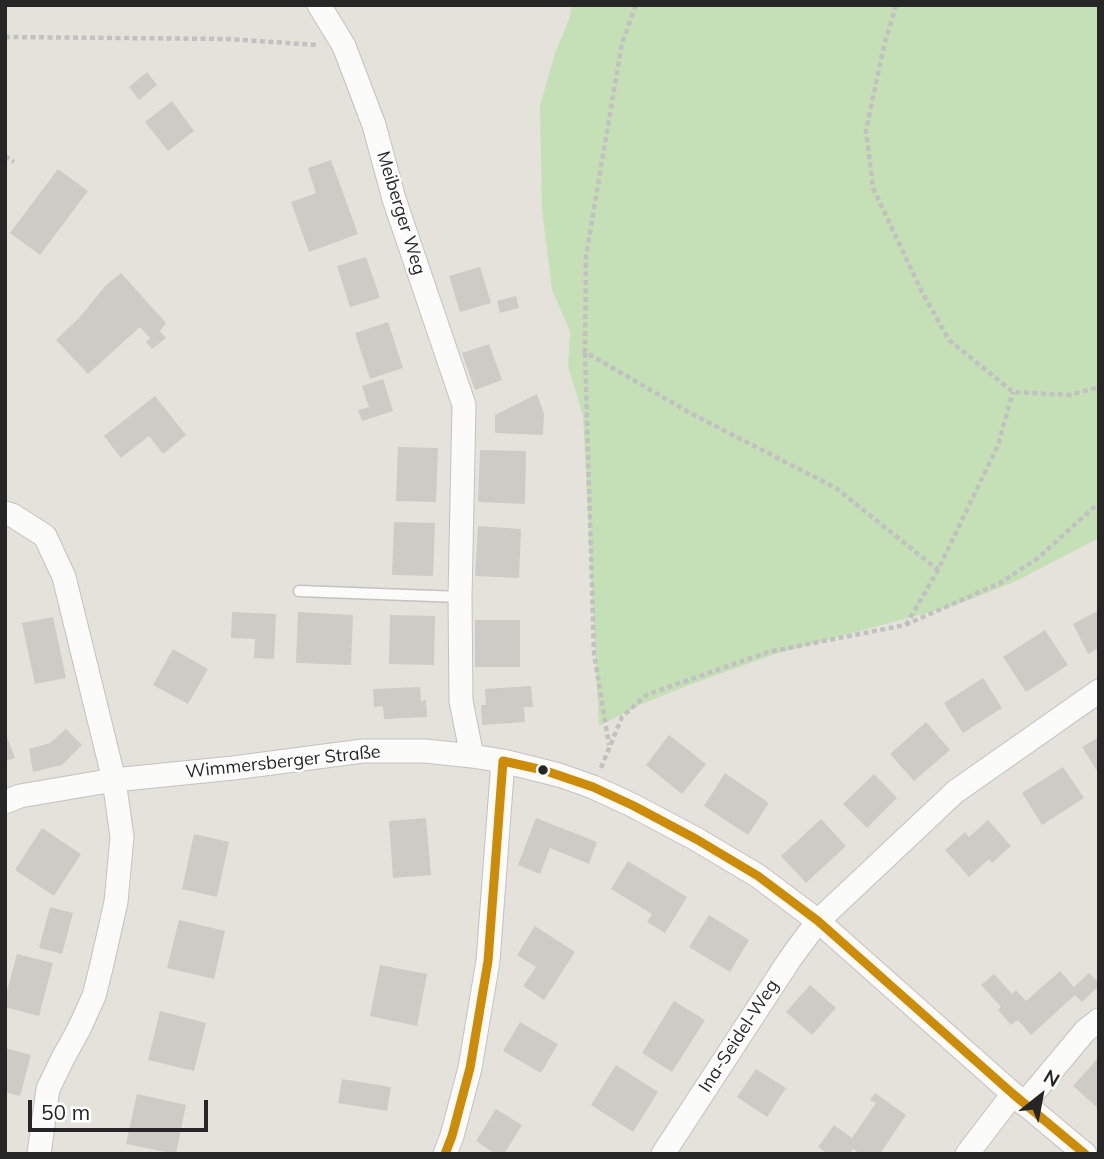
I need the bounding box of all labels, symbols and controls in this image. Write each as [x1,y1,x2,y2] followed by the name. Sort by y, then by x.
[372,149,430,277] street label: Meiberger Weg
[184,741,382,783] street label: Wimmersberger Straße
[536,763,550,777] unlabelled marker
[695,976,783,1096] street label: Ina-Seidel-Weg
[1006,1061,1076,1131] north arrow
[1039,1064,1064,1092] text: N
[32,1086,212,1130] scale bar
[41,1099,90,1125] text: 50 m

